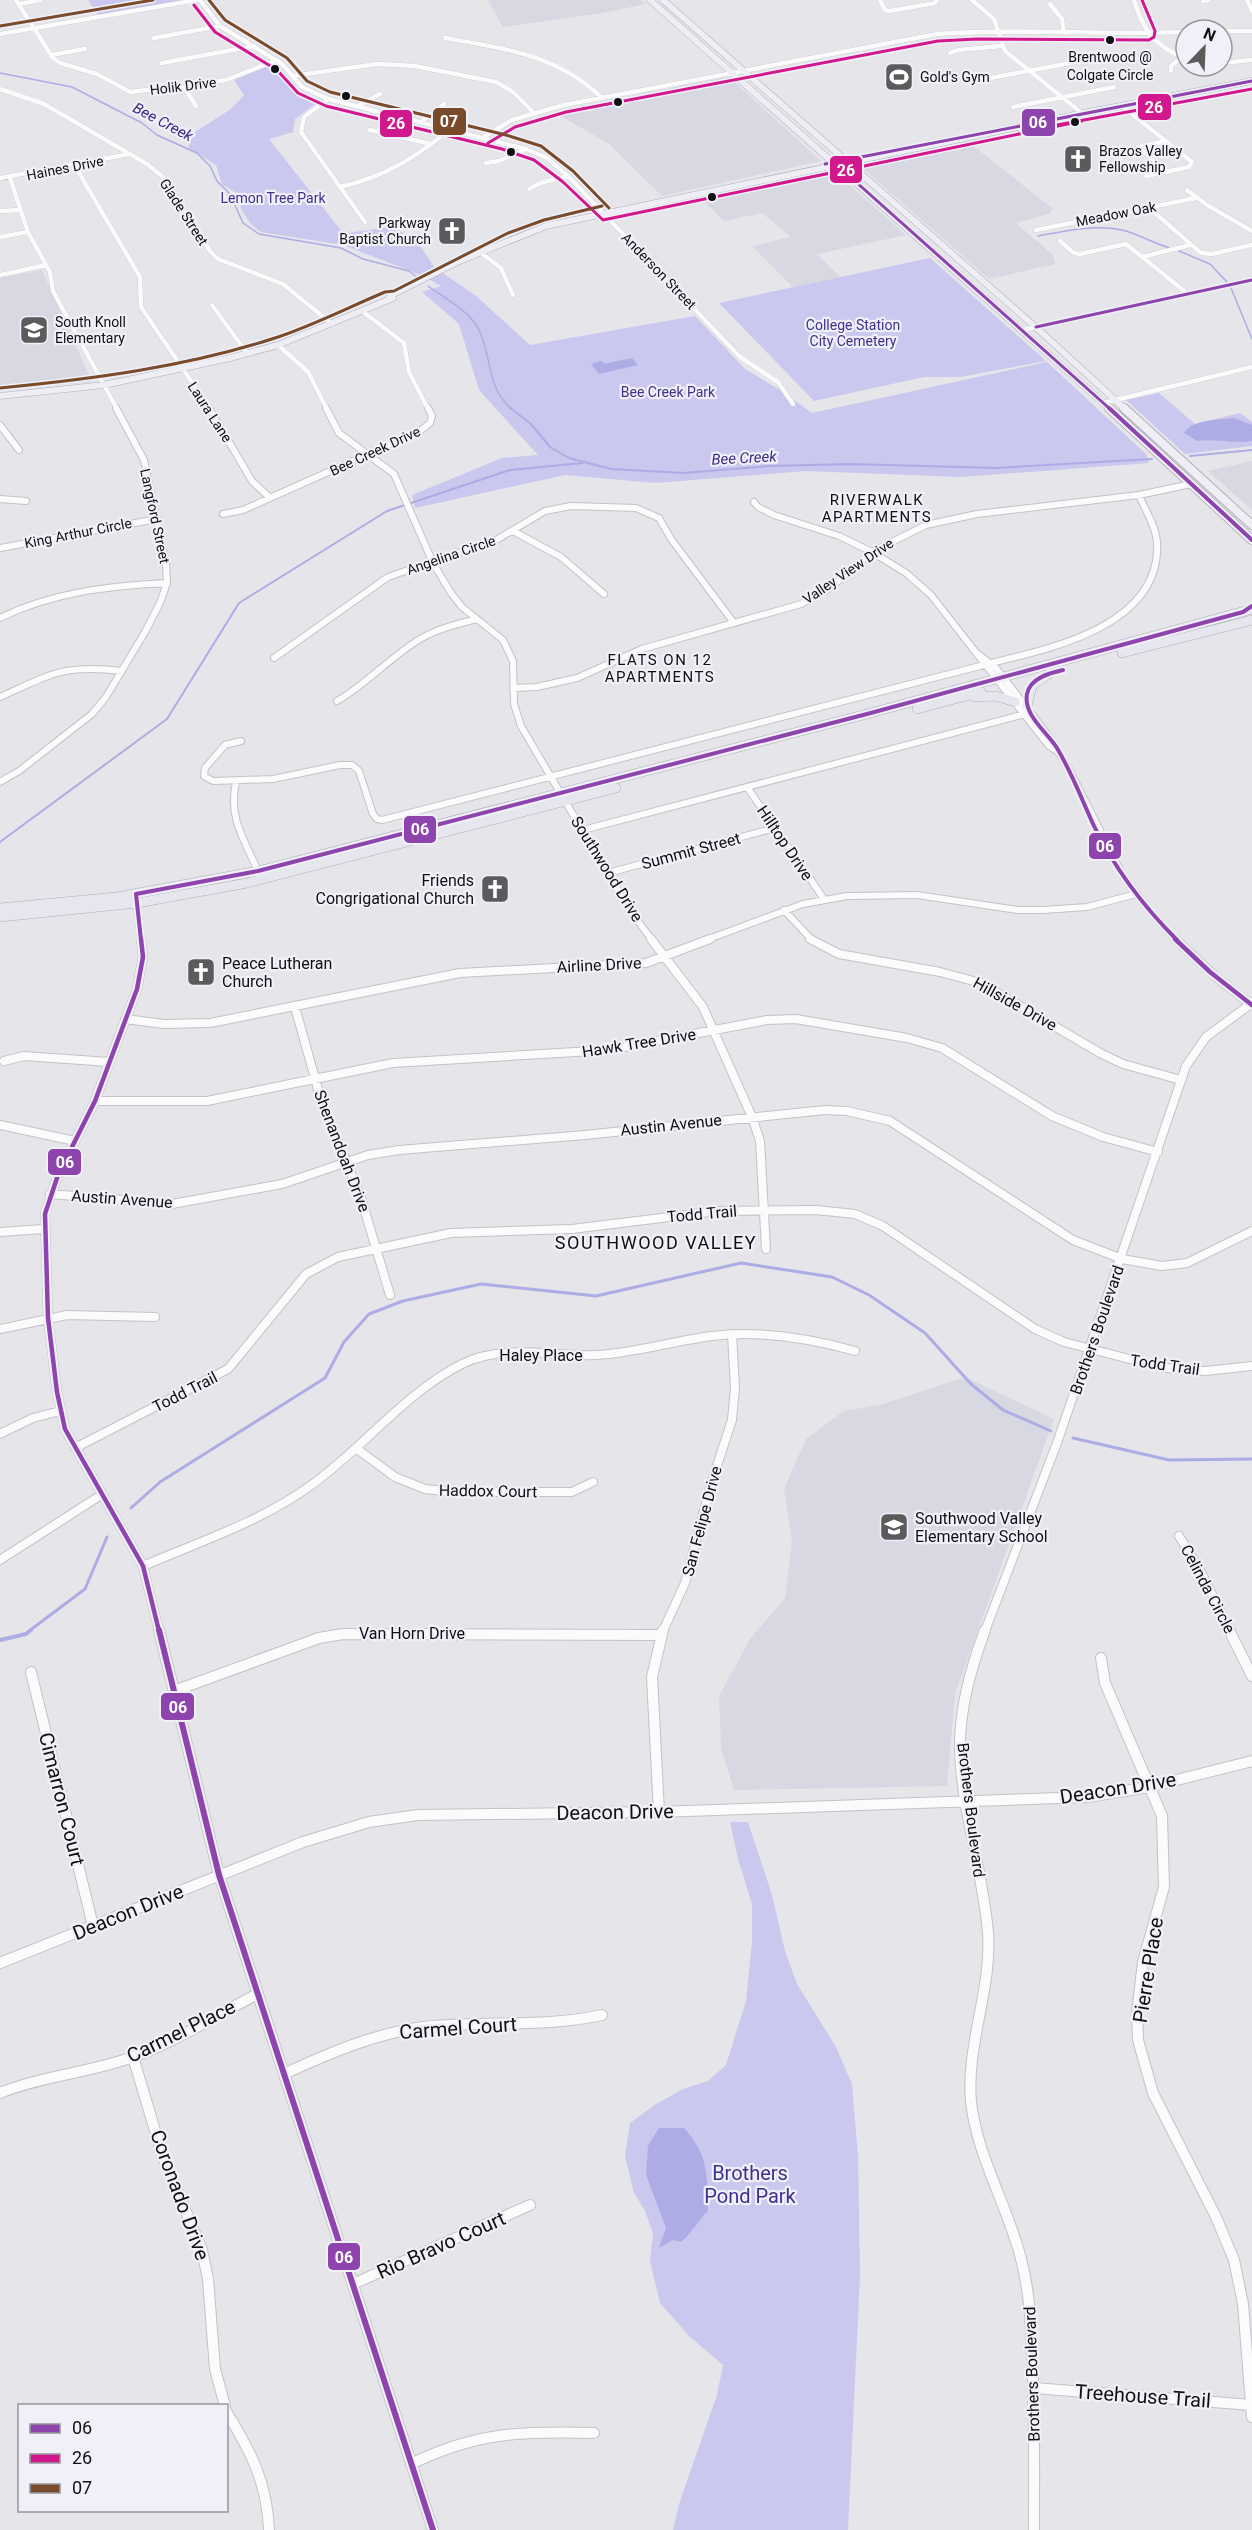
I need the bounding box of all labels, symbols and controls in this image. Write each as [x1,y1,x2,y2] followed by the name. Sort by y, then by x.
[1174,18,1234,78] north arrow
[1201,24,1219,46] text: N
[1104,34,1116,46] marker: Brentwood @ Colgate Circle
[1067,49,1153,83] place label: Brentwood @ Colgate Circle
[883,61,915,93] sports icon: Gold's Gym
[269,63,281,75] unlabelled marker
[920,69,990,85] place label: Gold's Gym
[149,74,217,98] street label: Holik Drive
[340,90,352,102] unlabelled marker
[1137,93,1172,121] line badge: 26
[612,96,624,108] unlabelled marker
[1145,98,1163,117] text: 26
[130,99,197,146] water label: Bee Creek
[432,107,467,136] line badge: 07
[1021,108,1056,137] line badge: 06
[379,109,413,138] line badge: 26
[440,112,458,131] text: 07
[1029,113,1047,132] text: 06
[387,114,405,133] text: 26
[1069,116,1081,128] unlabelled marker
[1062,143,1094,175] church icon: Brazos Valley Fellowship
[1099,143,1183,175] place label: Brazos Valley Fellowship
[505,146,517,158] unlabelled marker
[25,153,105,183] street label: Haines Drive
[829,155,863,184] line badge: 26
[837,161,855,180] text: 26
[157,176,212,249] street label: Glade Street
[220,190,326,206] park label: Lemon Tree Park
[706,191,718,203] unlabelled marker
[1074,198,1158,230] street label: Meadow Oak
[339,215,431,247] place label: Parkway Baptist Church
[436,215,468,247] church icon: Parkway Baptist Church
[618,229,700,313] street label: Anderson Street
[18,314,50,346] school or university icon: South Knoll Elementary
[55,314,126,346] place label: South Knoll Elementary
[806,317,900,349] park label: College Station City Cemetery
[185,379,235,445] street label: Laura Lane
[621,384,716,400] park label: Bee Creek Park
[327,423,423,479] street label: Bee Creek Drive
[711,447,778,469] water label: Bee Creek
[137,467,173,565] street label: Langford Street
[822,491,932,526] district label: RIVERWALK APARTMENTS
[23,515,133,551] street label: King Arthur Circle
[404,532,498,578] street label: Angelina Circle
[800,535,896,607] street label: Valley View Drive
[605,651,715,686] district label: FLATS ON 12 APARTMENTS
[753,802,817,884] street label: Hilltop Drive
[567,813,647,925] street label: Southwood Drive
[403,815,437,844] line badge: 06
[411,820,429,839] text: 06
[639,829,743,873] street label: Summit Street
[1088,832,1122,860] line badge: 06
[1096,837,1114,856] text: 06
[315,871,474,908] place label: Friends Congrigational Church
[479,873,511,905] church icon: Friends Congrigational Church
[556,953,642,977] street label: Airline Drive
[222,954,332,991] place label: Peace Lutheran Church
[185,956,217,988] church icon: Peace Lutheran Church
[970,973,1060,1035] street label: Hillside Drive
[581,1025,697,1061] street label: Hawk Tree Drive
[310,1087,374,1215] street label: Shenandoah Drive
[619,1110,723,1140] street label: Austin Avenue
[47,1148,82,1176] line badge: 06
[56,1153,74,1172] text: 06
[71,1186,173,1212] street label: Austin Avenue
[666,1201,738,1227] street label: Todd Trail
[555,1232,757,1253] district label: SOUTHWOOD VALLEY
[1066,1263,1128,1397] street label: Brothers Boulevard
[499,1346,583,1365] street label: Haley Place
[1129,1351,1201,1379] street label: Todd Trail
[149,1368,221,1416] street label: Todd Trail
[678,1464,726,1578] street label: San Felipe Drive
[439,1481,537,1501] street label: Haddox Court
[915,1509,1048,1546] place label: Southwood Valley Elementary School
[878,1511,910,1543] school or university icon: Southwood Valley Elementary School
[1177,1541,1239,1637] street label: Celinda Circle
[359,1624,465,1643] street label: Van Horn Drive
[160,1692,195,1721] line badge: 06
[169,1698,187,1717] text: 06
[34,1730,90,1868] street label: Cimarron Court
[953,1742,989,1878] street label: Brothers Boulevard
[1058,1767,1178,1809] street label: Deacon Drive
[556,1799,674,1825] street label: Deacon Drive
[69,1879,187,1945] street label: Deacon Drive
[1128,1916,1168,2024] street label: Pierre Place
[123,1994,239,2068] street label: Carmel Place
[398,2012,518,2044] street label: Carmel Court
[145,2127,215,2263] street label: Coronado Drive
[704,2161,797,2208] park label: Brothers Pond Park
[373,2206,509,2284] street label: Rio Bravo Court
[327,2242,361,2271] line badge: 06
[335,2248,353,2267] text: 06
[1020,2306,1044,2442] street label: Brothers Boulevard
[1074,2379,1212,2413] street label: Treehouse Trail
[18,2404,228,2512] legend
[72,2417,92,2438] text: 06
[72,2447,92,2468] text: 26
[72,2477,92,2498] text: 07

